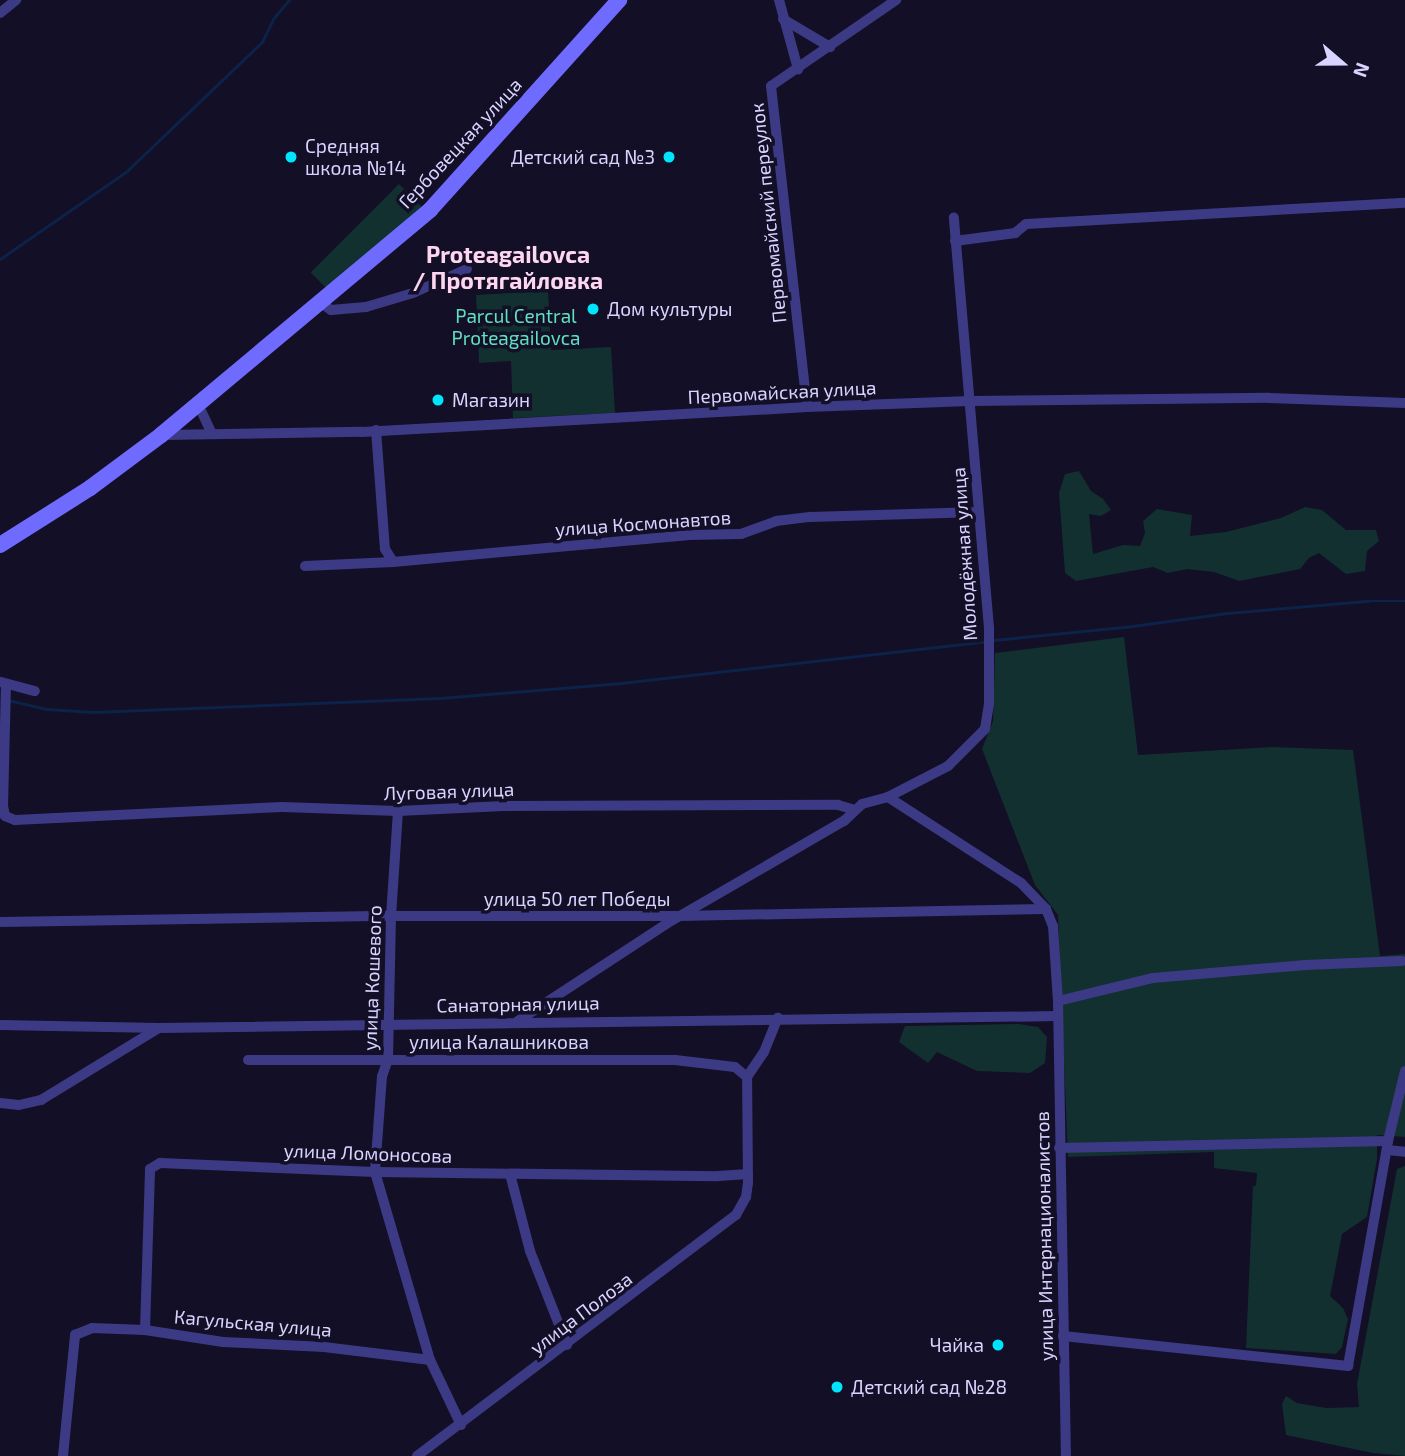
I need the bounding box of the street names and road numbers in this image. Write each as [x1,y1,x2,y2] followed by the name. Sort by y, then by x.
[394,73,526,213] street label: Гербовецкая улица
[745,102,791,324] street label: Первомайский переулок
[687,376,877,408] street label: Первомайская улица
[947,466,981,642] street label: Молодёжная улица
[554,505,732,541] street label: улица Космонавтов
[383,777,515,805] street label: Луговая улица
[484,888,670,910] street label: улица 50 лет Победы
[358,905,386,1051] street label: улица Кошевого
[436,991,600,1017] street label: Санаторная улица
[409,1031,589,1053] street label: улица Калашникова
[1030,1111,1058,1361] street label: улица Интернационалистов
[283,1139,453,1167] street label: улица Ломоносова
[525,1267,637,1359] street label: улица Полоза
[173,1305,333,1341] street label: Кагульская улица

